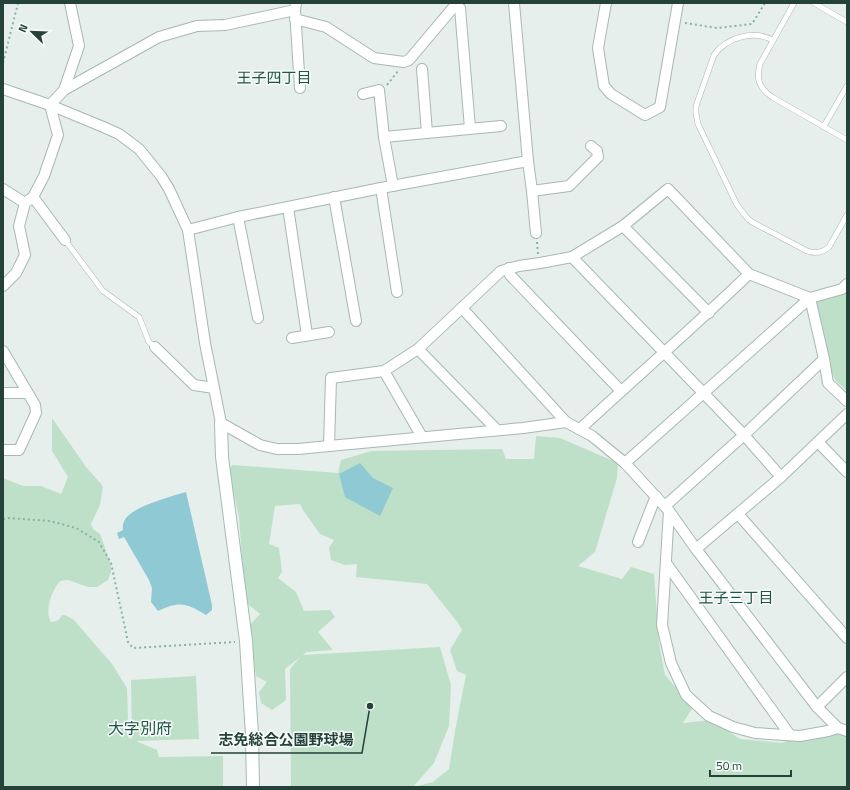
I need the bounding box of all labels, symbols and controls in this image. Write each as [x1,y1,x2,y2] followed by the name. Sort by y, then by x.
[12,12,52,52] north arrow
[14,21,32,35] text: N
[236,66,312,89] district label: 王子四丁目
[698,586,774,609] district label: 王子三丁目
[108,716,172,740] district label: 大字別府
[211,726,362,753] callout: 志免総合公園野球場
[218,728,354,751] text: 志免総合公園野球場
[710,752,791,778] scale bar
[716,756,742,775] text: 50 m

